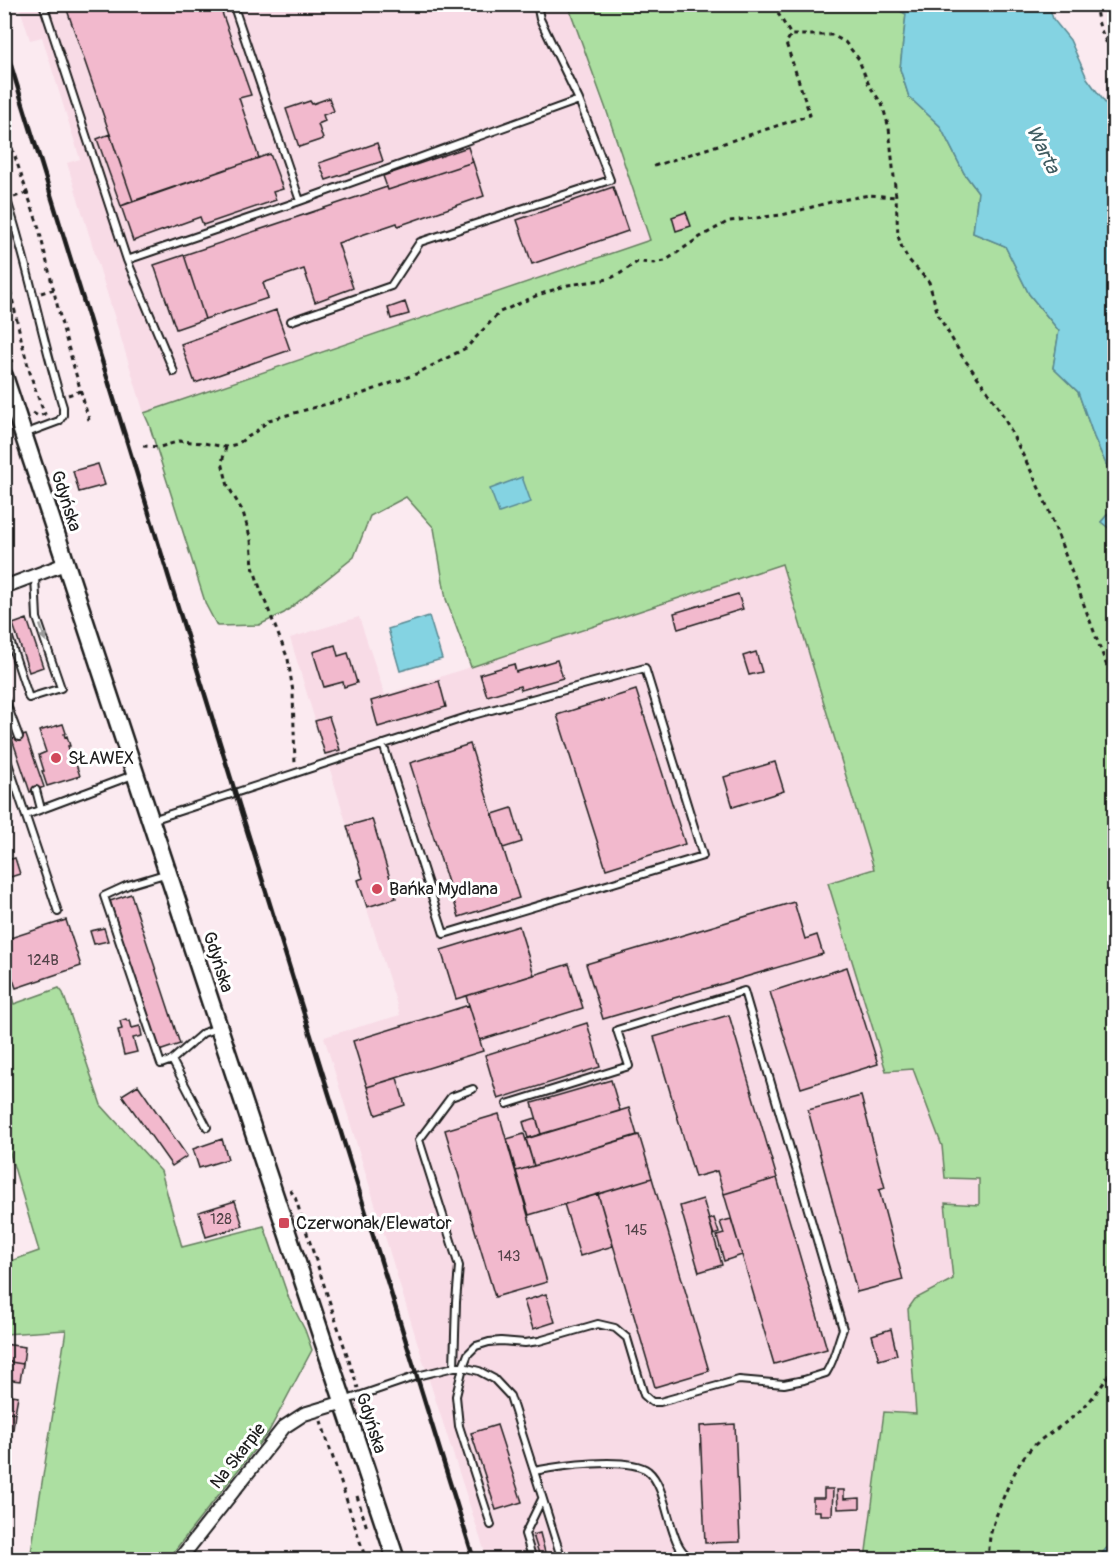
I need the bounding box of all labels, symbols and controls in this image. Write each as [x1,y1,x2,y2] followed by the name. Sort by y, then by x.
[1021,121,1066,179] water label: Warta
[45,468,87,534] street label: Gdyńska
[38,624,48,642] one-way arrow
[68,747,134,770] place label: SŁAWEX
[49,751,63,765] marker: SŁAWEX
[389,878,498,901] place label: Bańka Mydlana
[370,882,384,896] marker: Bańka Mydlana
[197,929,239,995] street label: Gdyńska
[27,951,59,970] house number: 124B
[210,1210,232,1229] house number: 128
[296,1212,452,1235] place label: Czerwonak/Elewator
[277,1216,291,1230] marker: Czerwonak/Elewator
[625,1221,647,1240] house number: 145
[498,1247,520,1266] house number: 143
[350,1390,392,1456] street label: Gdyńska
[205,1418,271,1494] street label: Na Skarpie

